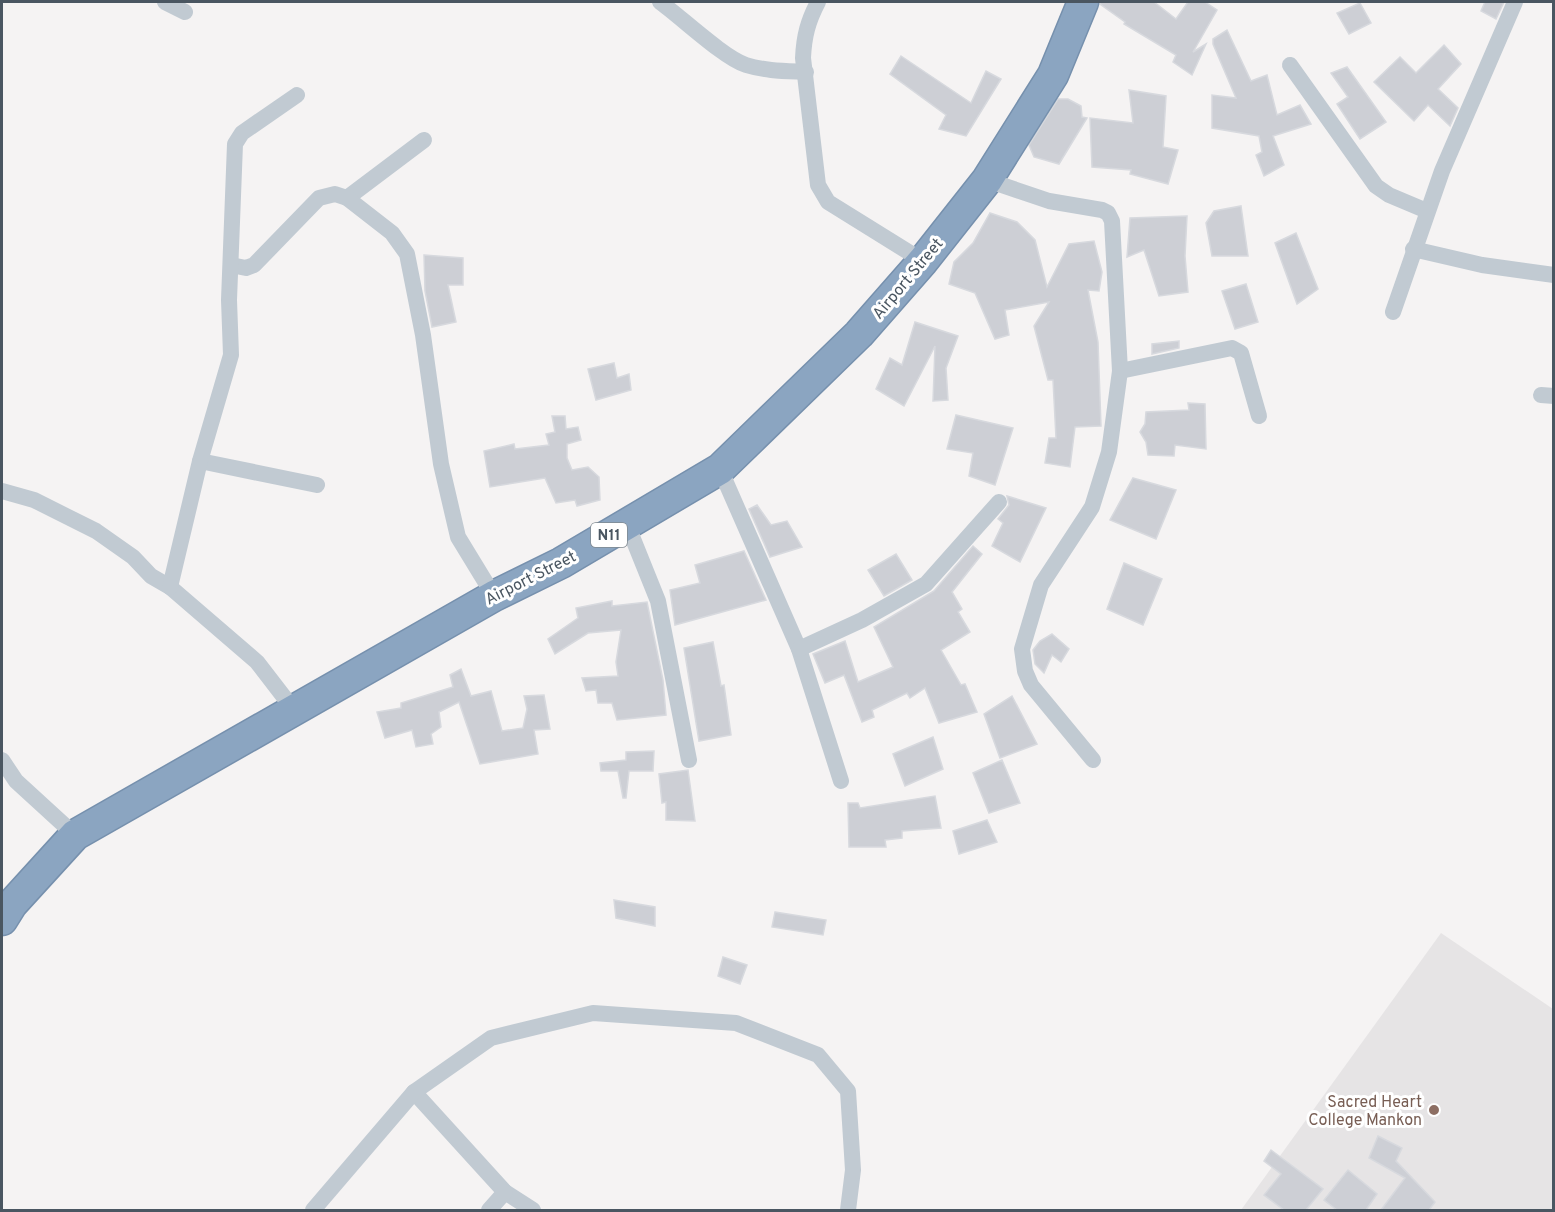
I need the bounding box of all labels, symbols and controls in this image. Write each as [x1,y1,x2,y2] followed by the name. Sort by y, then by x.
[869,235,948,324] street label: Airport Street
[591,523,627,547] road number: N11
[482,547,580,610] street label: Airport Street
[1308,1093,1422,1131] place label: Sacred Heart College Mankon
[1427,1103,1441,1117] marker: Sacred Heart College Mankon

